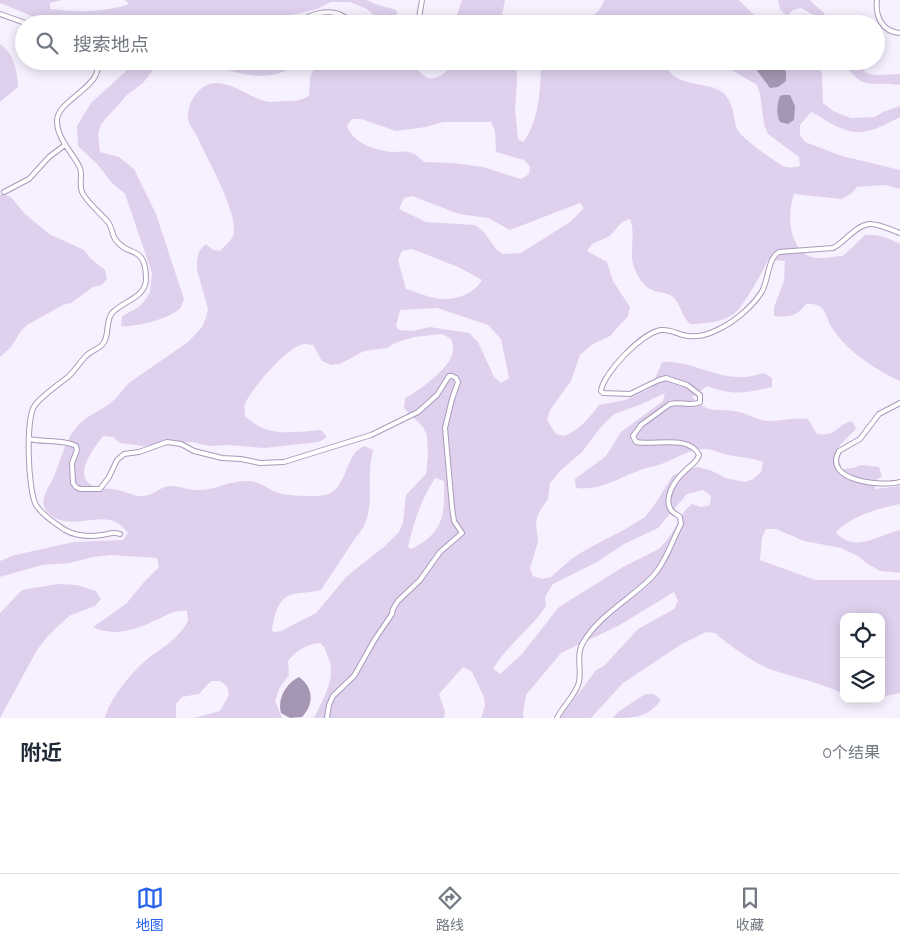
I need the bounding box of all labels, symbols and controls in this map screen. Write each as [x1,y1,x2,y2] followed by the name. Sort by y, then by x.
[15,15,885,70] search box
[33,29,61,57] icon: search
[73,33,149,55] text: 搜索地点
[840,613,885,703] map controls
[840,613,885,658] button: locate
[840,658,885,703] button: layers
[20,740,62,765] text: 附近
[822,743,880,762] text: 0个结果
[136,884,164,934] tab: 地图
[436,884,464,934] tab: 路线
[736,884,764,934] tab: 收藏

